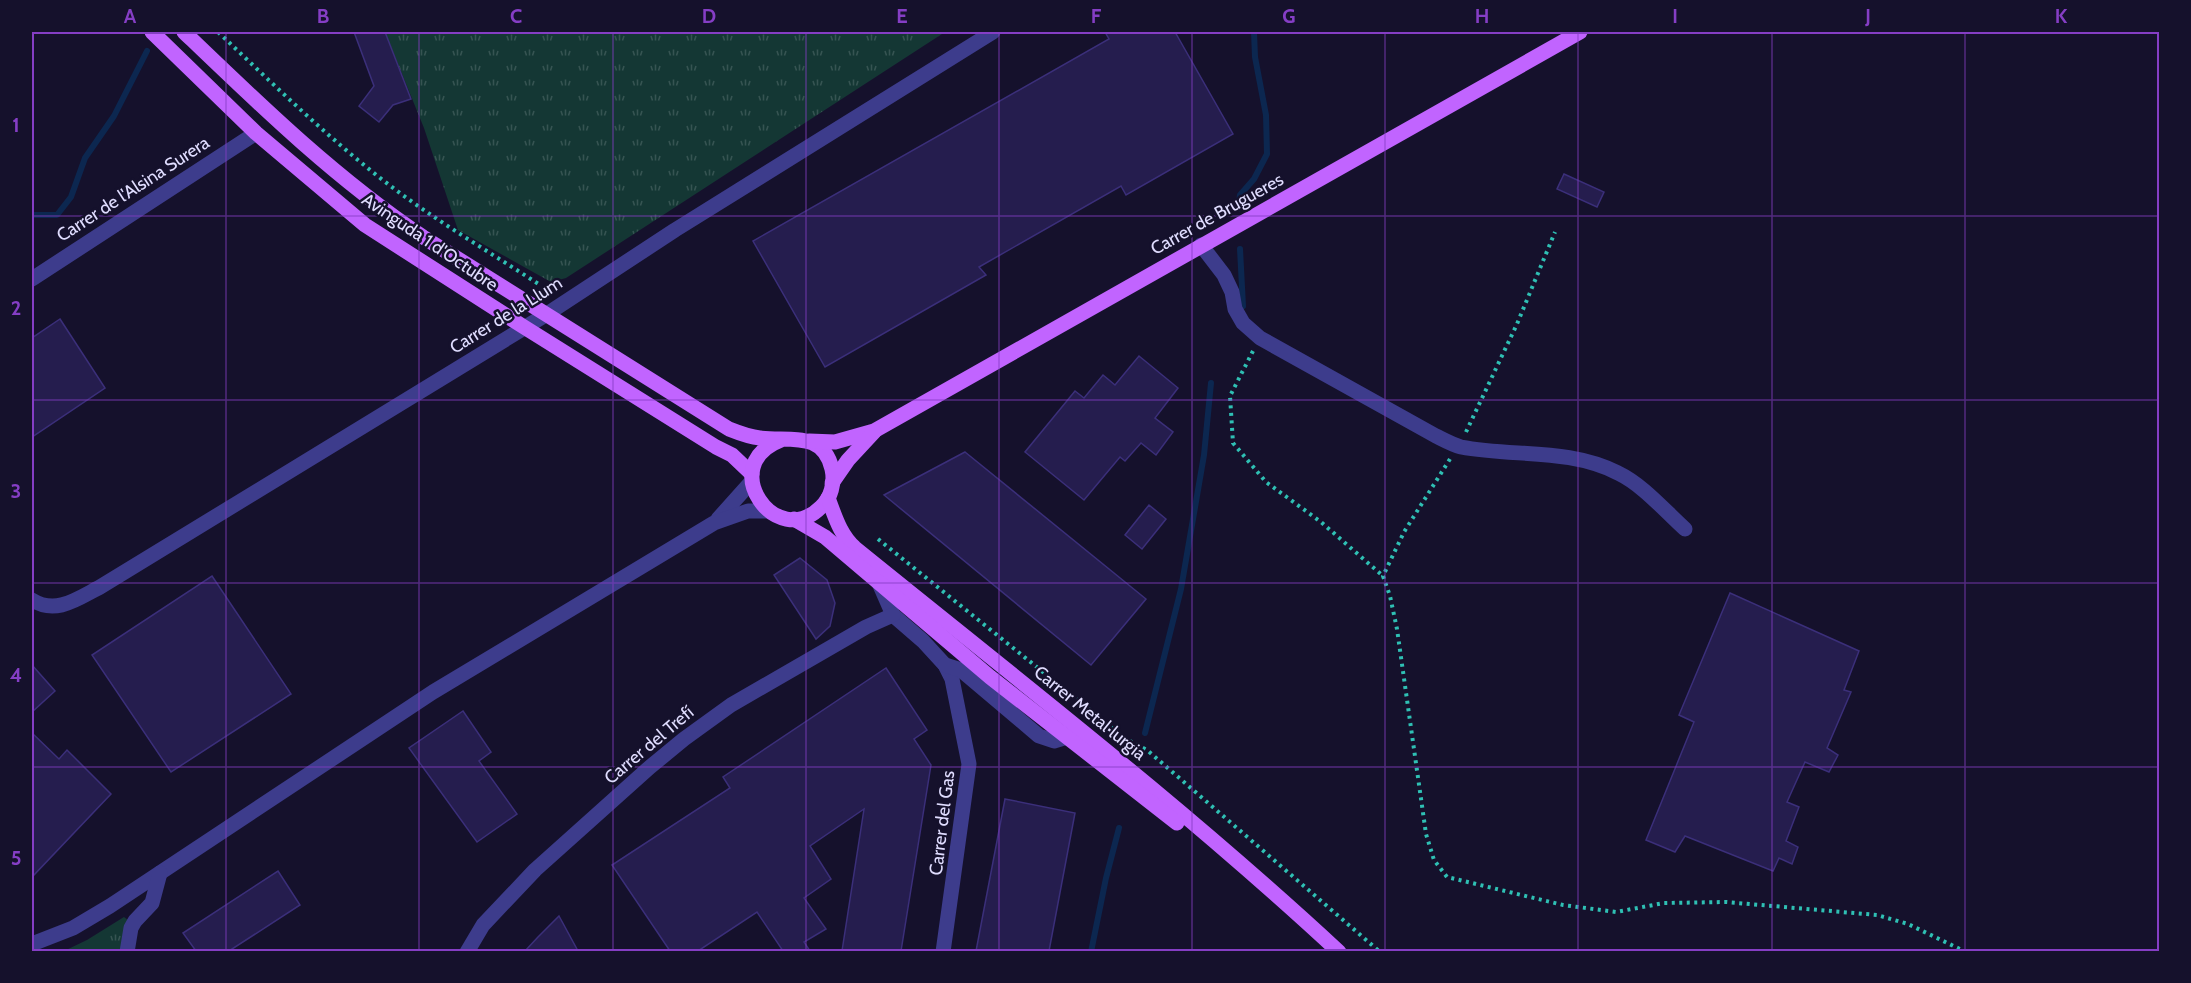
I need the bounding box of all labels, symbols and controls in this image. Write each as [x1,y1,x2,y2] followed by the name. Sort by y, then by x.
[124,4,137,28] text: A
[317,4,329,28] text: B
[510,4,522,28] text: C
[702,4,716,28] text: D
[896,4,908,28] text: E
[1091,4,1102,28] text: F
[1282,4,1296,28] text: G
[1475,4,1489,28] text: H
[1672,4,1678,28] text: I
[1864,4,1871,28] text: J
[2055,4,2068,28] text: K
[12,113,20,137] text: 1
[53,131,214,247] street label: Carrer de l'Alsina Surera
[1147,168,1287,260] street label: Carrer de Brugueres
[358,188,502,296] street label: Avinguda 1 d'Octubre
[446,272,566,358] street label: Carrer de la Llum
[11,296,21,320] text: 2
[11,479,21,503] text: 3
[1030,661,1151,765] street label: Carrer Metal·lurgia
[10,663,22,687] text: 4
[600,701,698,789] street label: Carrer del Trefí
[925,769,959,877] street label: Carrer del Gas
[11,846,21,870] text: 5

